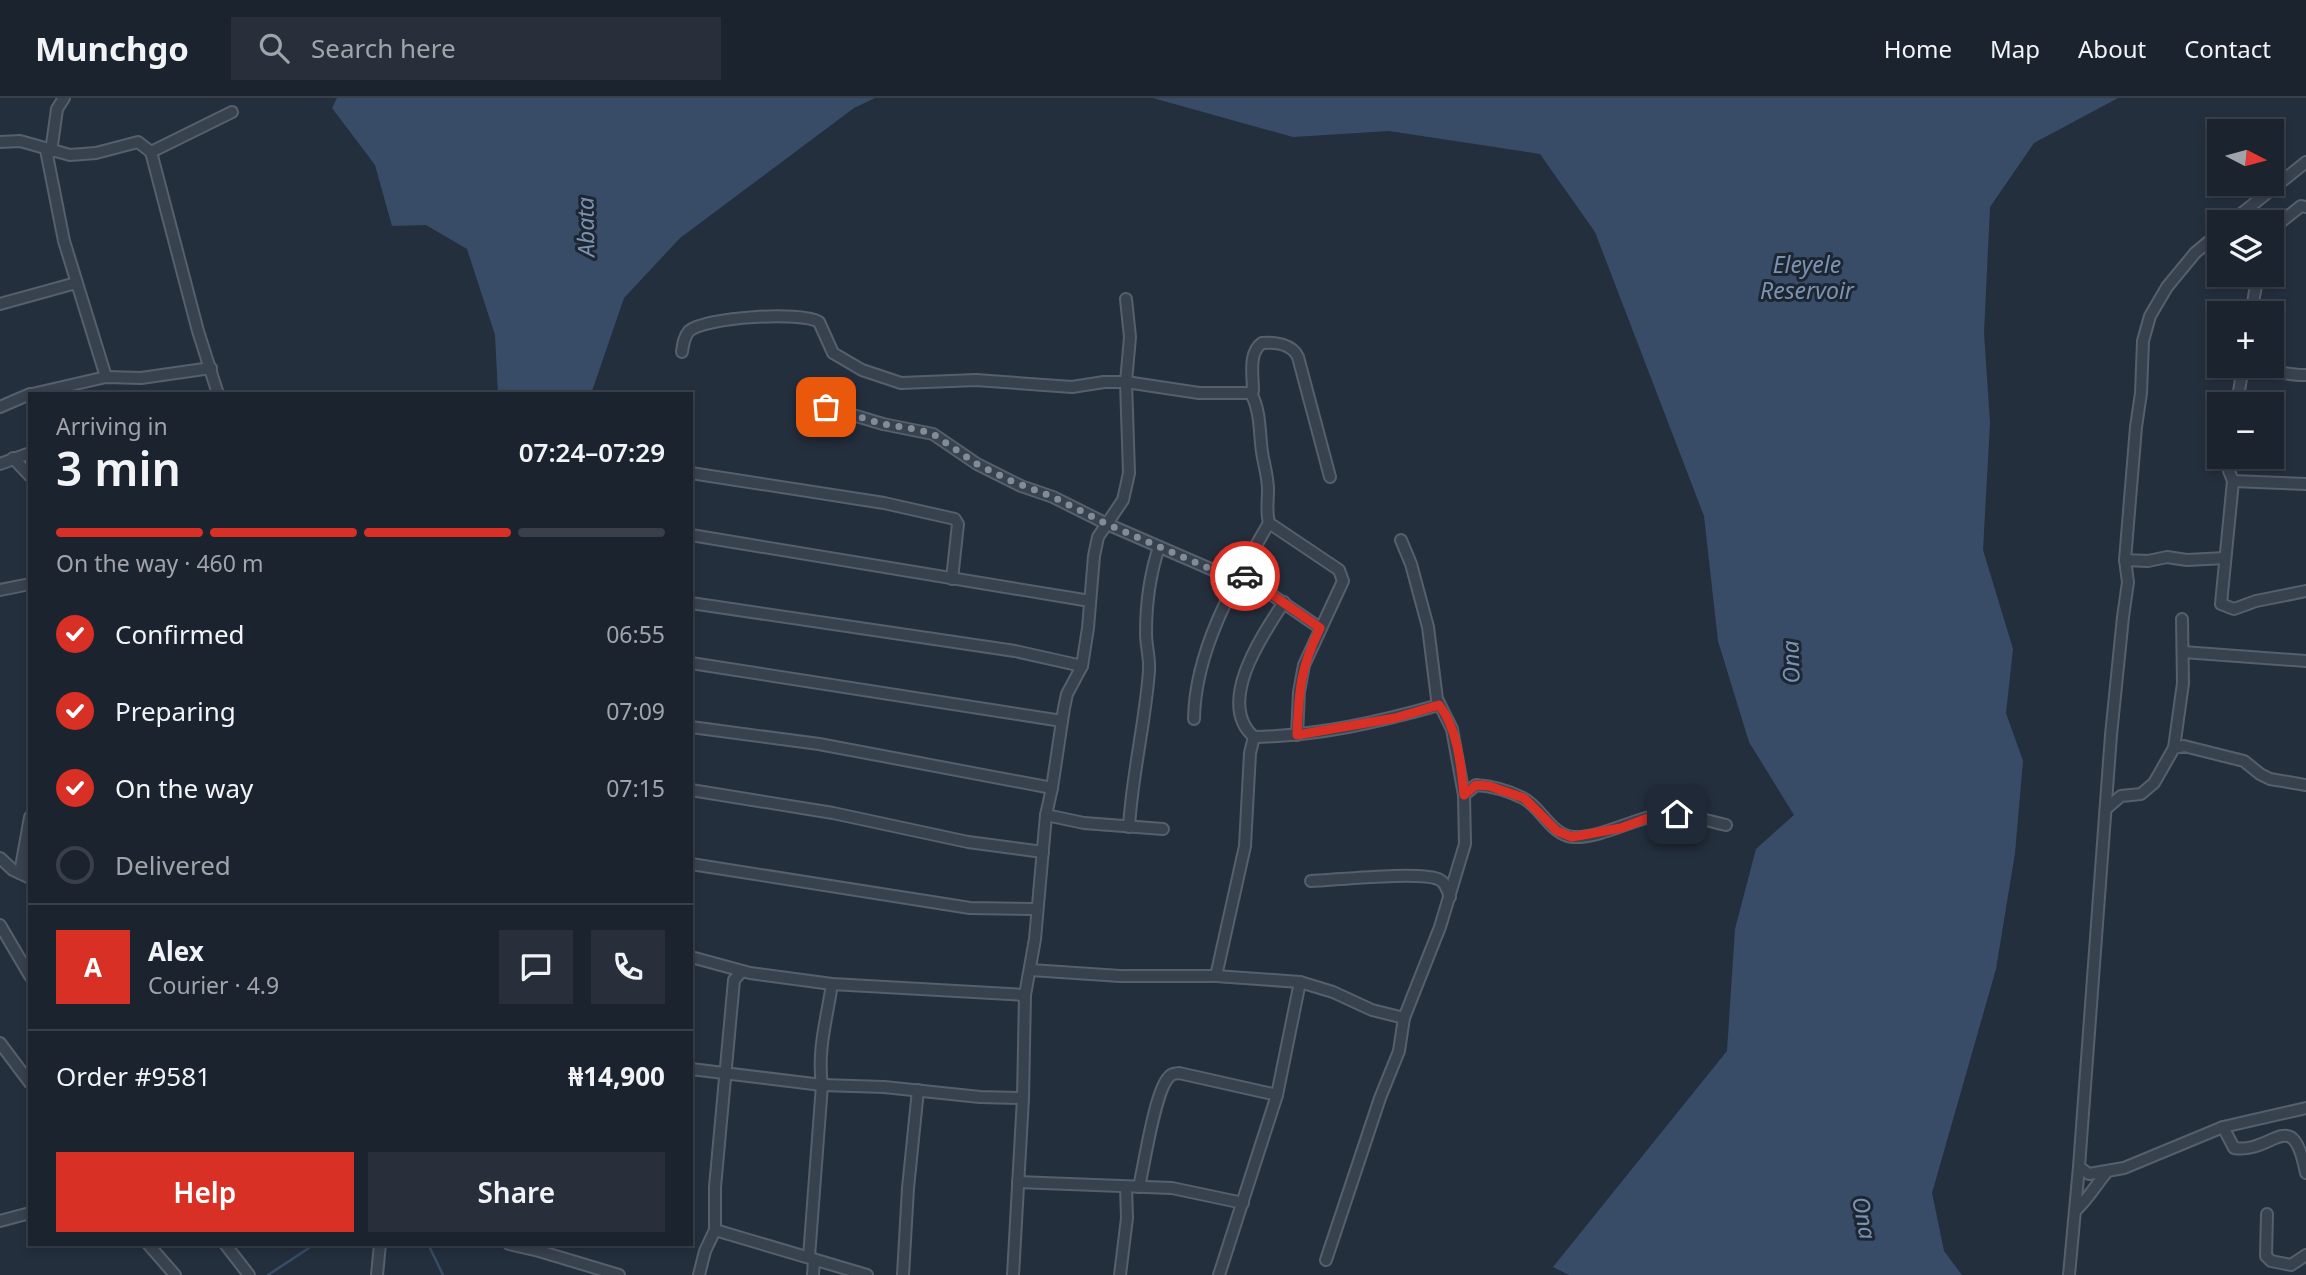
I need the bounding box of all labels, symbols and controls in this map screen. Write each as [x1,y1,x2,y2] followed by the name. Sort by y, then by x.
[231,17,721,80] search box
[35,26,189,71] text: Munchgo
[255,29,293,67] icon: search
[311,30,456,66] text: Search here
[1884,32,1952,65] text: Home
[1990,32,2040,65] text: Map
[2078,32,2146,65] text: About
[2184,32,2271,65] text: Contact
[2207,119,2284,196] north arrow
[2207,119,2284,469] map controls
[568,197,602,259] water label: Abata
[2207,210,2284,287] button: layers
[1760,248,1855,306] water label: Eleyele Reservoir
[2207,301,2284,378] button: +
[796,377,856,437] pin
[807,388,845,426] icon: bag
[2207,392,2284,469] button: −
[56,410,168,442] text: Arriving in
[519,434,665,470] text: 07:24–07:29
[56,437,181,499] text: 3 min
[1210,541,1280,611] courier
[56,547,263,579] text: On the way · 460 m
[1226,557,1264,595] icon: car
[56,615,94,653] icon: check
[115,616,245,652] text: Confirmed
[606,618,665,650] text: 06:55
[1773,640,1807,684] water label: Ona
[56,692,94,730] icon: check
[115,693,236,729] text: Preparing
[606,695,665,727] text: 07:09
[56,769,94,807] icon: check
[115,770,253,806] text: On the way
[606,772,665,804] text: 07:15
[1647,784,1707,844] pin
[1658,795,1696,833] icon: home
[115,847,231,883] text: Delivered
[499,930,573,1004] button: chat
[591,930,665,1004] button: phone
[148,933,204,969] text: Alex
[84,949,102,985] text: A
[148,969,279,1001] text: Courier · 4.9
[56,1058,211,1094] text: Order #9581
[568,1058,665,1094] text: ₦14,900
[56,1152,354,1232] button: Help
[368,1152,665,1232] button: Share
[1845,1194,1885,1242] water label: Ona

